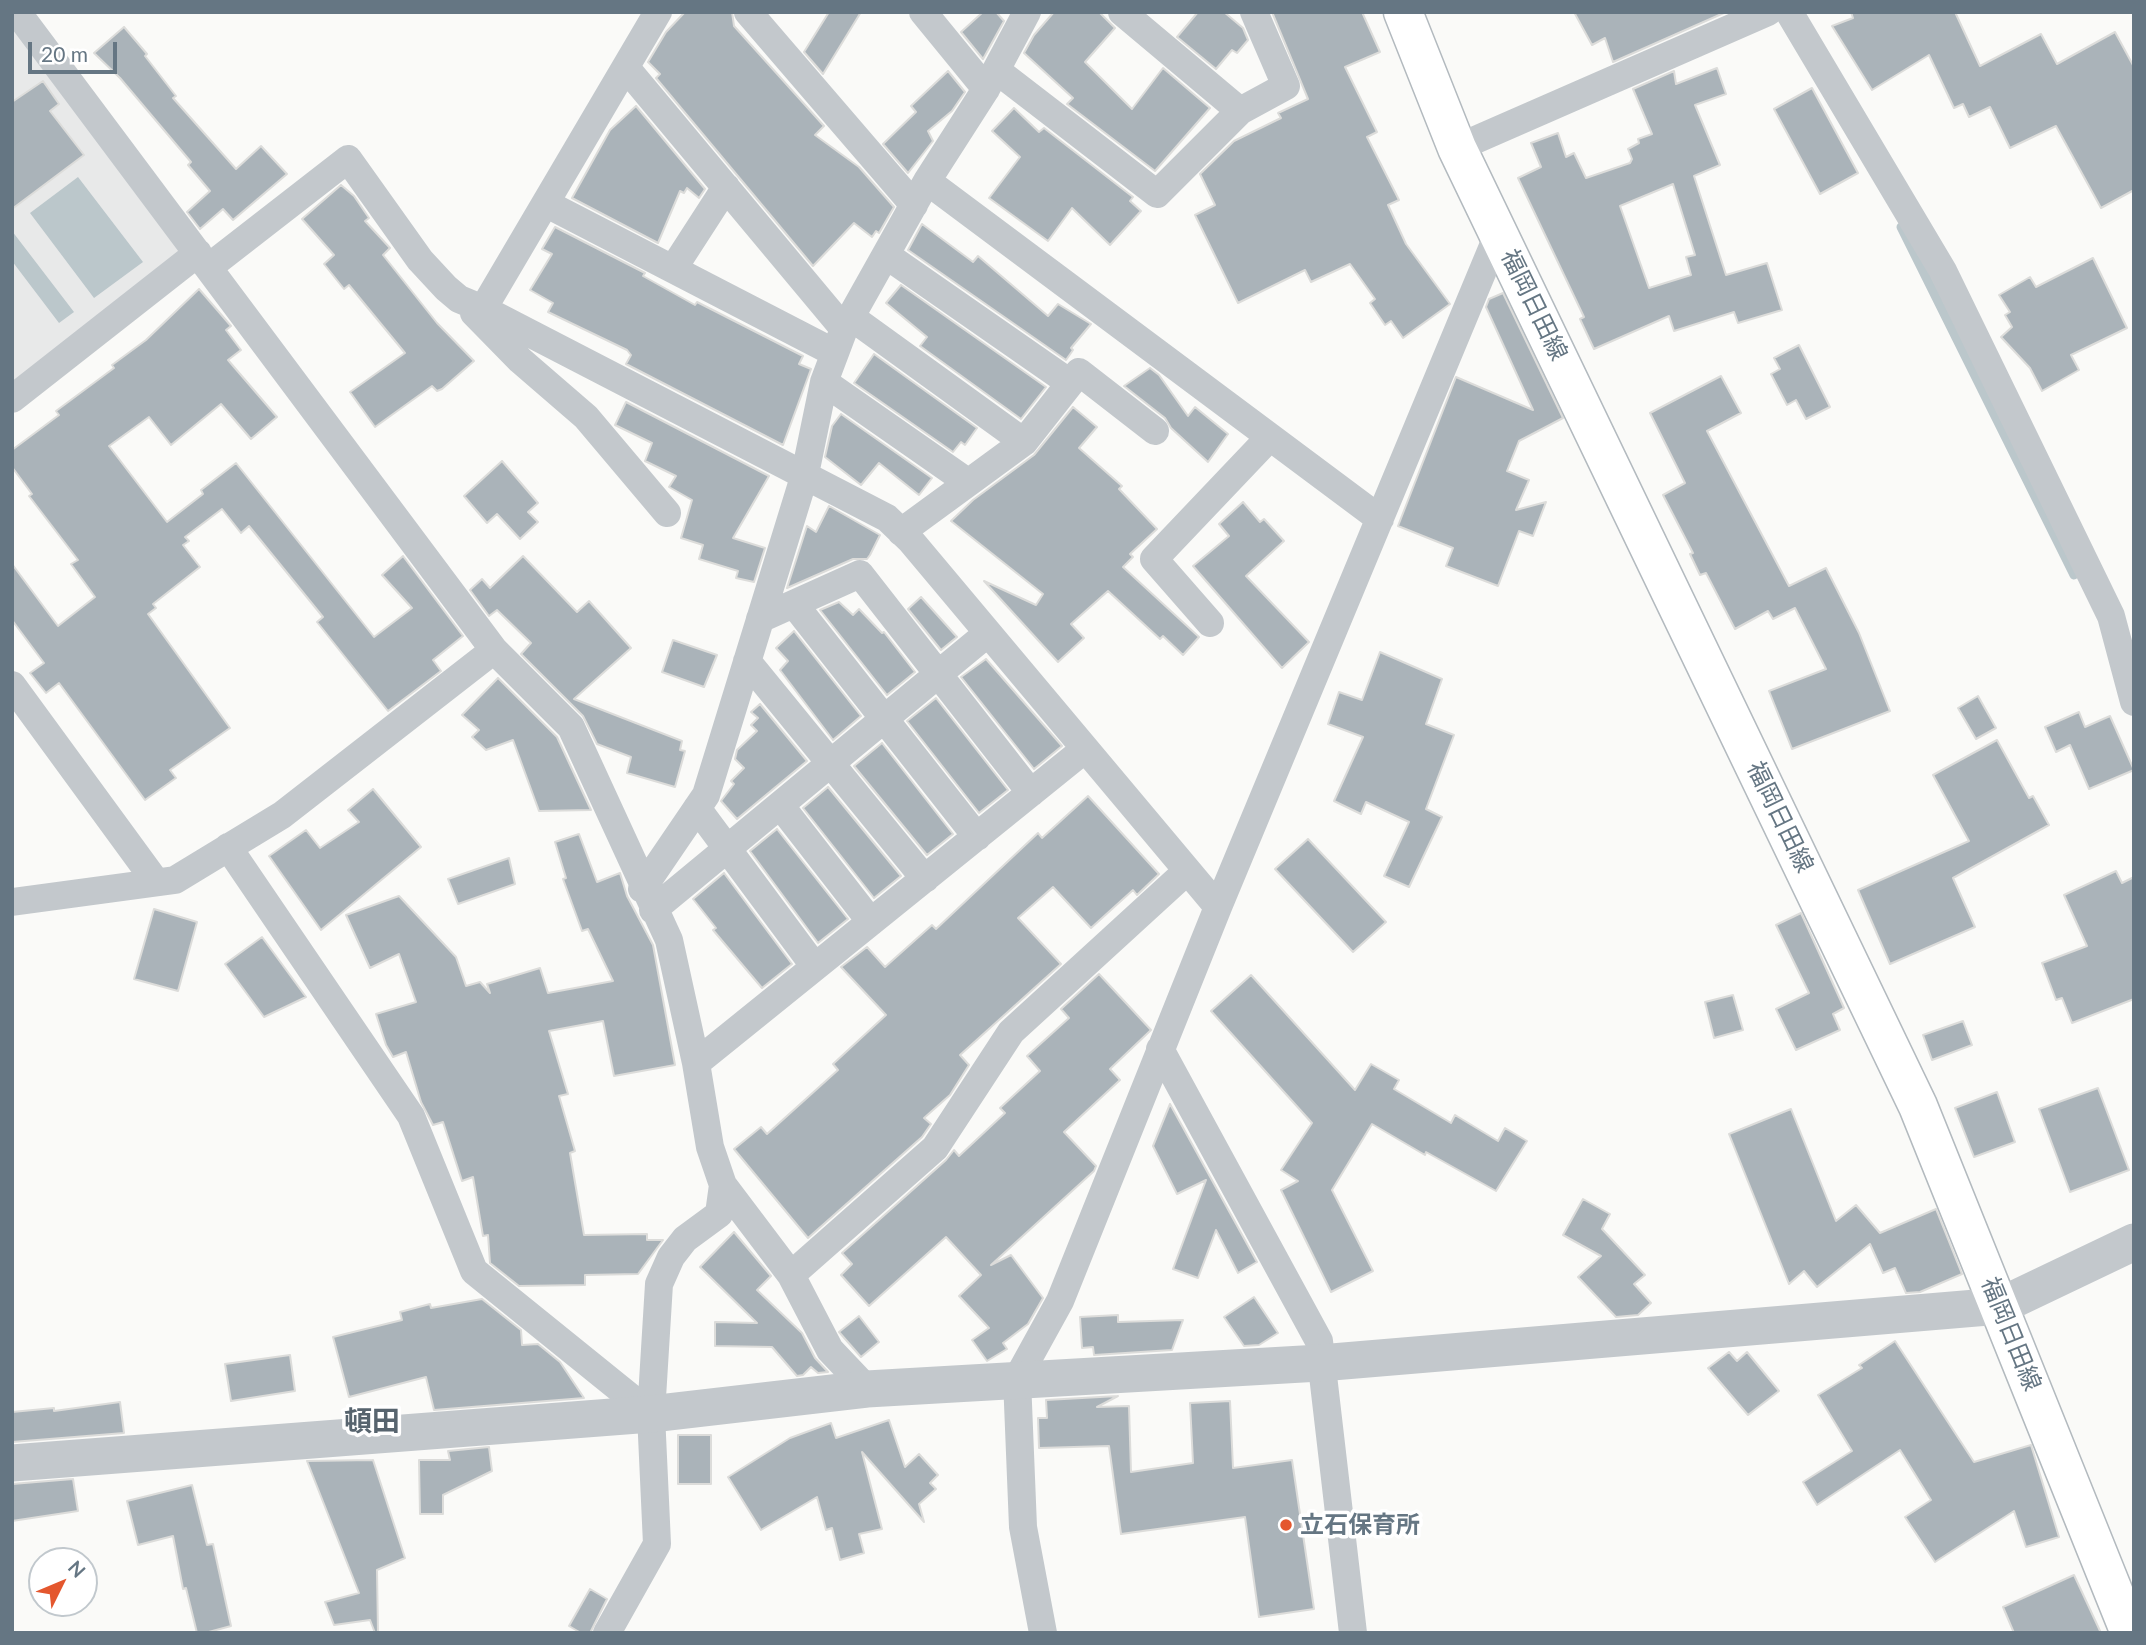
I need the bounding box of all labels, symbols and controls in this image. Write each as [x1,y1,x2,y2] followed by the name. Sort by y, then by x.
[32,28,121,72] scale bar
[41,41,88,66] text: 20 m
[1495,245,1573,365] street label: 福岡日田線
[1741,757,1819,877] street label: 福岡日田線
[1975,1273,2047,1395] street label: 福岡日田線
[344,1405,400,1439] district label: 頓田
[1300,1511,1420,1539] place label: 立石保育所
[1278,1517,1294,1533] marker: 立石保育所
[28,1547,98,1617] north arrow
[64,1555,91,1582] text: N

